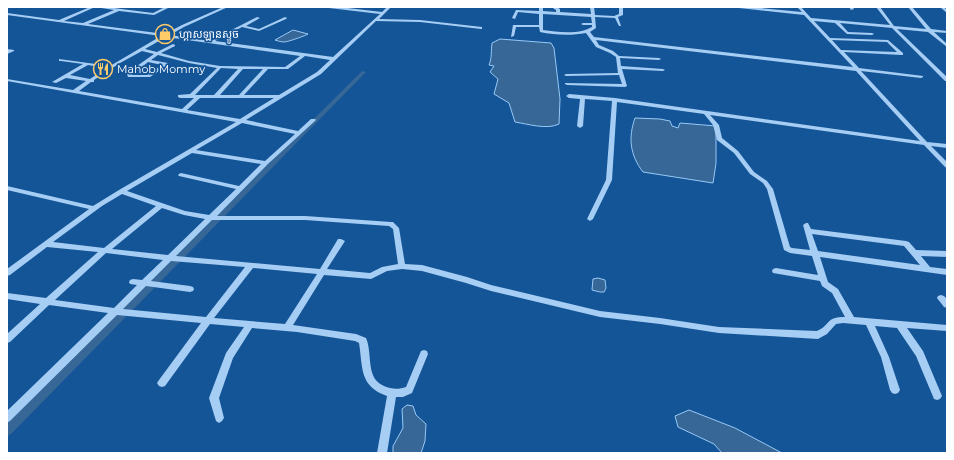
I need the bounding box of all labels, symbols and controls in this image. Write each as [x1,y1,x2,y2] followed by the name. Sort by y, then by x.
[154,23,176,45] shop icon: ហ្គាសឡានស្ទូច
[179,27,239,44] place label: ហ្គាសឡានស្ទូច
[92,58,114,80] restaurant icon: Mahob Mommy
[117,62,205,76] place label: Mahob Mommy

